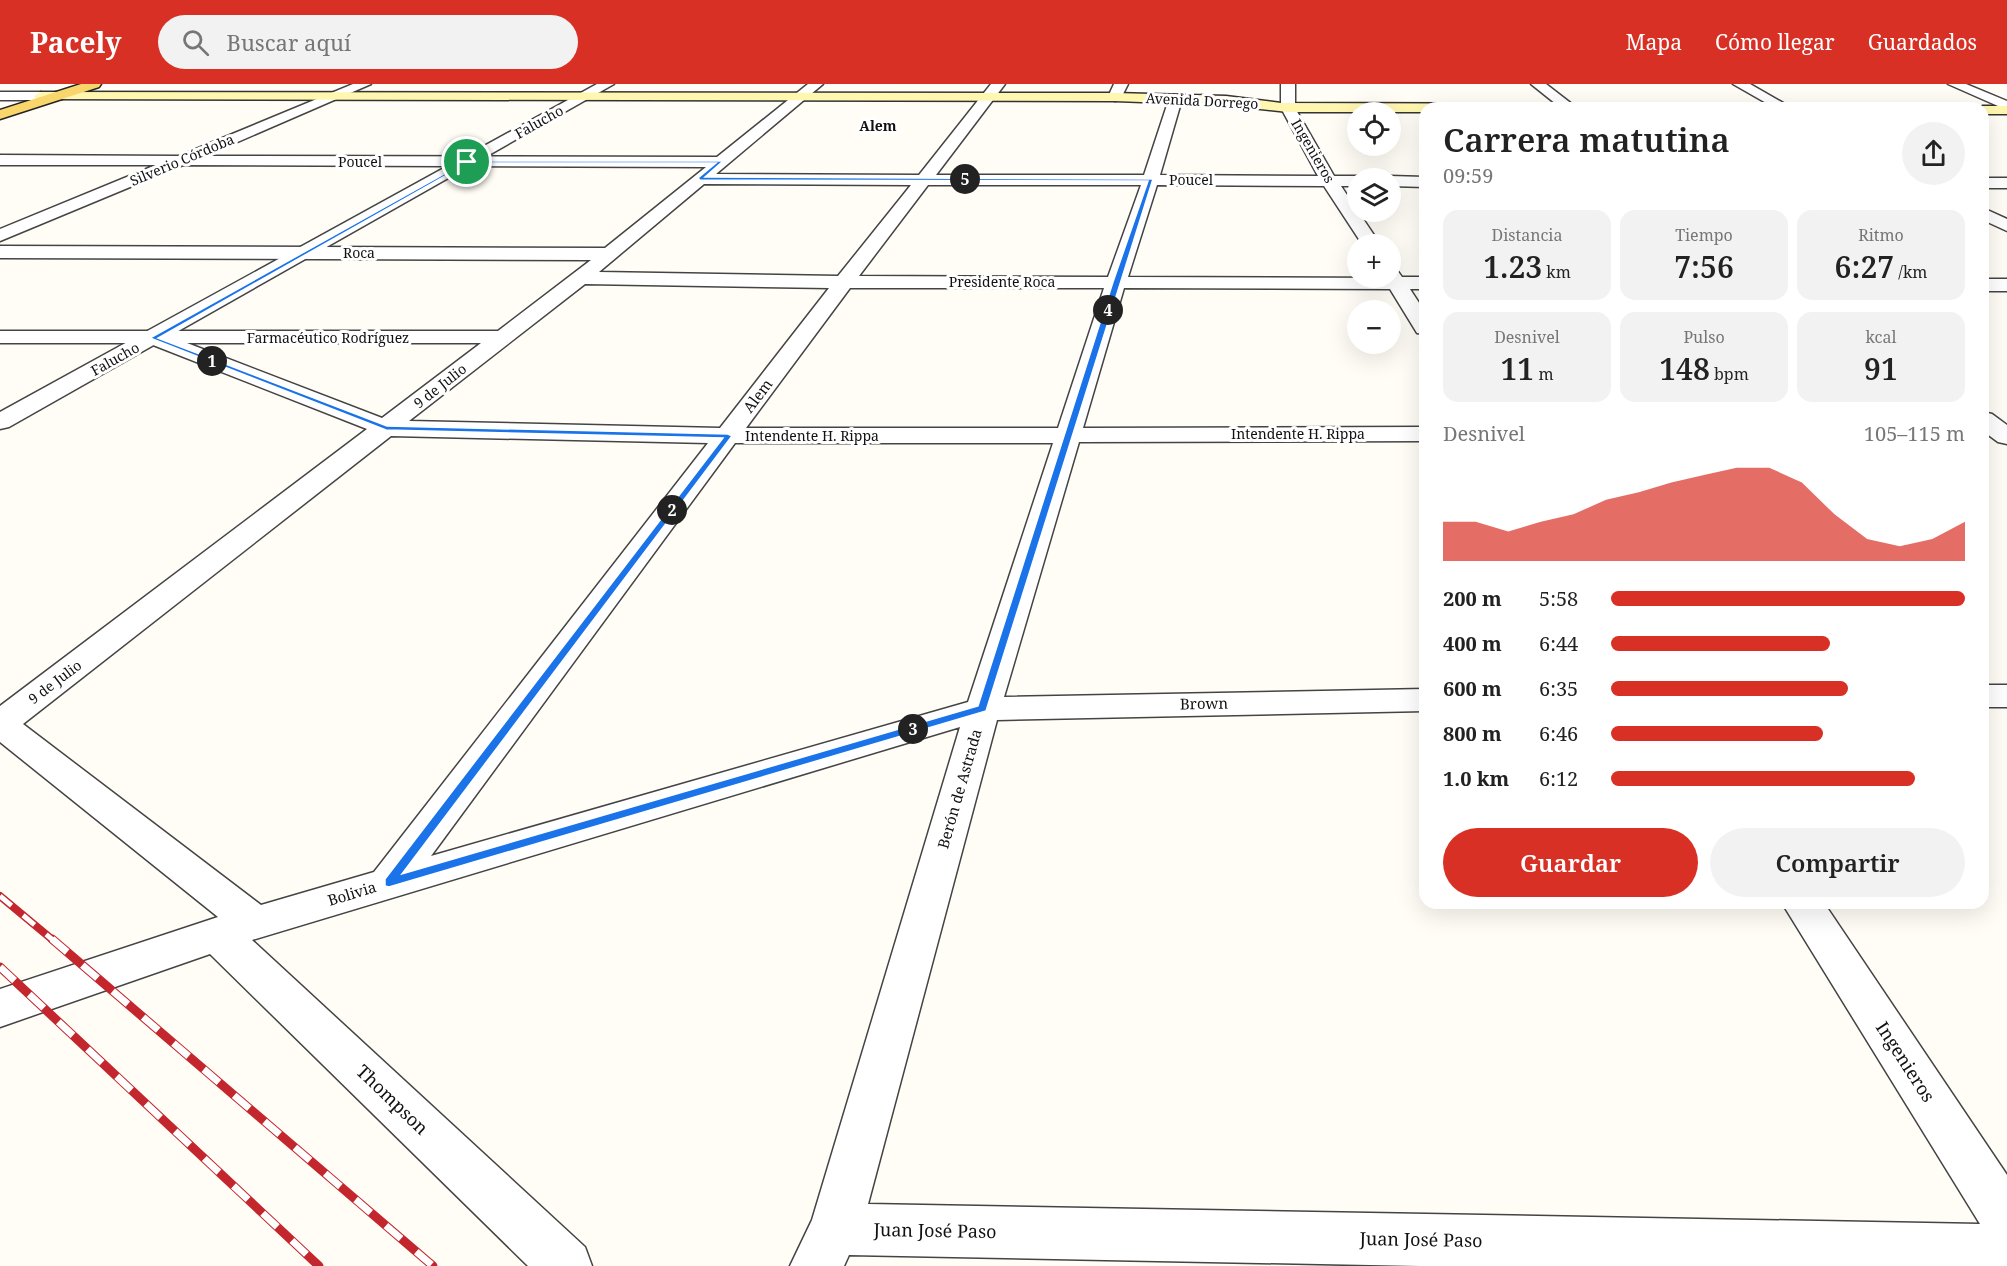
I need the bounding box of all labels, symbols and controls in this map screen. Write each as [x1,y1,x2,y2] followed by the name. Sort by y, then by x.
[158,15,578,69] search box
[30,23,122,61] text: Pacely
[179,26,212,59] icon: search
[227,27,351,57] text: Buscar aquí
[1626,28,1682,56] text: Mapa
[1715,28,1835,56] text: Cómo llegar
[1868,28,1977,56] text: Guardados
[1145,88,1259,113] street label: Avenida Dorrego
[511,100,566,143] street label: Falucho
[1347,102,1401,354] map controls
[1347,102,1401,156] button: locate
[1287,115,1339,186] street label: Ingenieros
[859,116,897,135] district label: Alem
[1443,117,1730,162] text: Carrera matutina
[1902,122,1965,185] button: share
[127,129,237,190] street label: Silverio Córdoba
[441,136,492,187] pin
[450,145,483,178] icon: arrive
[338,152,383,171] street label: Poucel
[1443,162,1493,189] text: 09:59
[950,164,980,194] pin: 5
[960,168,970,190] text: 5
[1347,168,1401,222] button: layers
[1169,170,1214,189] street label: Poucel
[1492,224,1562,246] text: Distancia
[1675,224,1733,246] text: Tiempo
[1858,224,1904,246] text: Ritmo
[1347,234,1401,288] button: +
[343,243,375,262] street label: Roca
[1483,246,1542,287] text: 1.23
[1674,246,1734,287] text: 7:56
[1835,246,1894,287] text: 6:27
[1542,261,1571,283] text: km
[1894,261,1927,283] text: /km
[949,272,1055,291] street label: Presidente Roca
[1093,295,1123,325] pin: 4
[1103,299,1113,321] text: 4
[1347,300,1401,354] button: −
[1494,326,1560,348] text: Desnivel
[1683,326,1725,348] text: Pulso
[1866,326,1896,348] text: kcal
[247,328,409,347] street label: Farmacéutico Rodríguez
[87,337,142,380] street label: Falucho
[197,346,227,376] pin: 1
[1500,348,1534,389] text: 11
[1659,348,1710,389] text: 148
[1864,348,1898,389] text: 91
[207,350,217,372] text: 1
[409,359,470,412] street label: 9 de Julio
[1534,363,1554,385] text: m
[1710,363,1749,385] text: bpm
[738,374,776,416] street label: Alem
[1443,420,1525,447] text: Desnivel
[1864,420,1965,447] text: 105–115 m
[1231,424,1365,443] street label: Intendente H. Rippa
[745,426,879,445] street label: Intendente H. Rippa
[657,495,687,525] pin: 2
[667,499,677,521] text: 2
[1443,585,1502,612] text: 200 m
[1539,585,1578,612] text: 5:58
[1443,630,1502,657] text: 400 m
[1539,630,1578,657] text: 6:44
[24,655,85,708] street label: 9 de Julio
[1443,675,1502,702] text: 600 m
[1539,675,1578,702] text: 6:35
[1180,693,1229,713] street label: Brown
[898,714,928,744] pin: 3
[908,718,918,740] text: 3
[1443,720,1502,747] text: 800 m
[1539,720,1578,747] text: 6:46
[932,726,986,851] street label: Berón de Astrada
[1443,765,1509,792] text: 1.0 km
[1539,765,1578,792] text: 6:12
[1443,828,1698,897] button: Guardar
[1710,828,1965,897] button: Compartir
[325,876,378,910] street label: Bolivia
[1871,1017,1941,1106] street label: Ingenieros
[352,1059,434,1140] street label: Thompson
[872,1217,997,1243] street label: Juan José Paso
[1358,1226,1483,1252] street label: Juan José Paso

